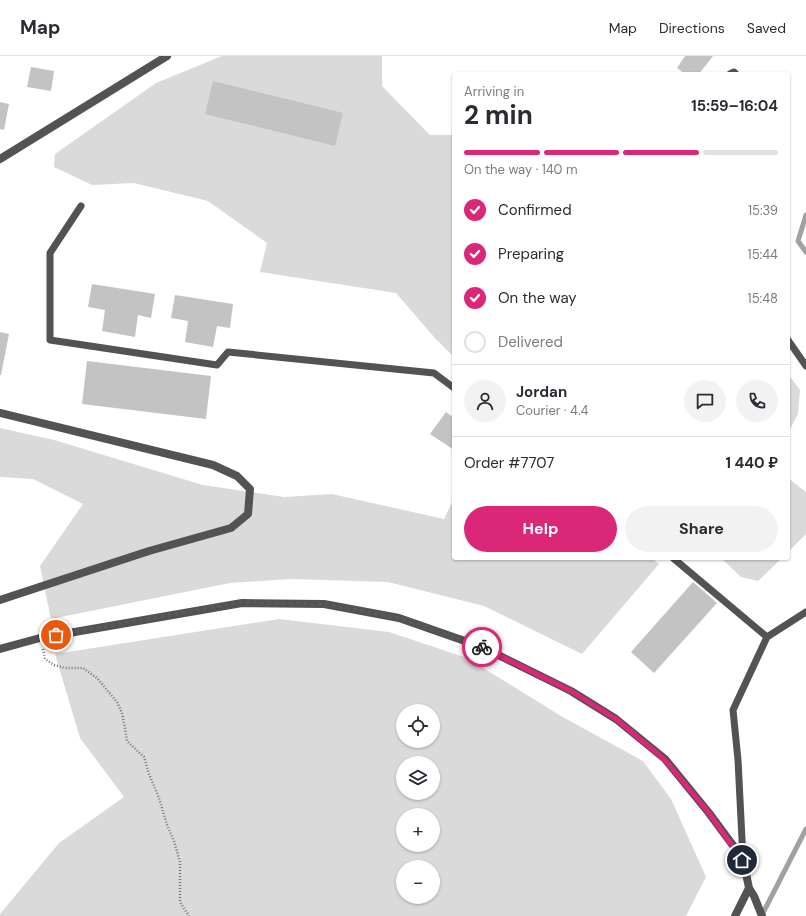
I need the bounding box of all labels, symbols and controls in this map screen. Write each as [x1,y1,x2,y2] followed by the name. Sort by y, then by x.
[20,15,60,40] text: Map
[609,19,637,37] text: Map
[659,19,725,37] text: Directions
[747,19,786,37] text: Saved
[464,83,524,100] text: Arriving in
[691,96,778,116] text: 15:59–16:04
[464,98,533,132] text: 2 min
[464,161,578,178] text: On the way · 140 m
[464,199,486,221] icon: check
[498,200,572,220] text: Confirmed
[748,202,778,219] text: 15:39
[464,243,486,265] icon: check
[498,244,564,264] text: Preparing
[748,246,778,263] text: 15:44
[464,287,486,309] icon: check
[498,288,577,308] text: On the way
[748,290,778,307] text: 15:48
[498,332,563,352] text: Delivered
[464,380,506,422] button: person
[684,380,726,422] button: chat
[736,380,778,422] button: phone
[516,382,567,402] text: Jordan
[516,402,588,419] text: Courier · 4.4
[464,453,554,473] text: Order #7707
[726,453,778,473] text: 1 440 ₽
[464,506,617,552] button: Help
[625,506,778,552] button: Share
[39,618,73,652] pin
[45,624,67,646] icon: bag
[462,627,502,667] courier
[471,636,493,658] icon: bike
[396,704,440,904] map controls
[396,704,440,748] button: locate
[396,756,440,800] button: layers
[396,808,440,852] button: +
[725,843,759,877] pin
[731,849,753,871] icon: home
[396,860,440,904] button: −

